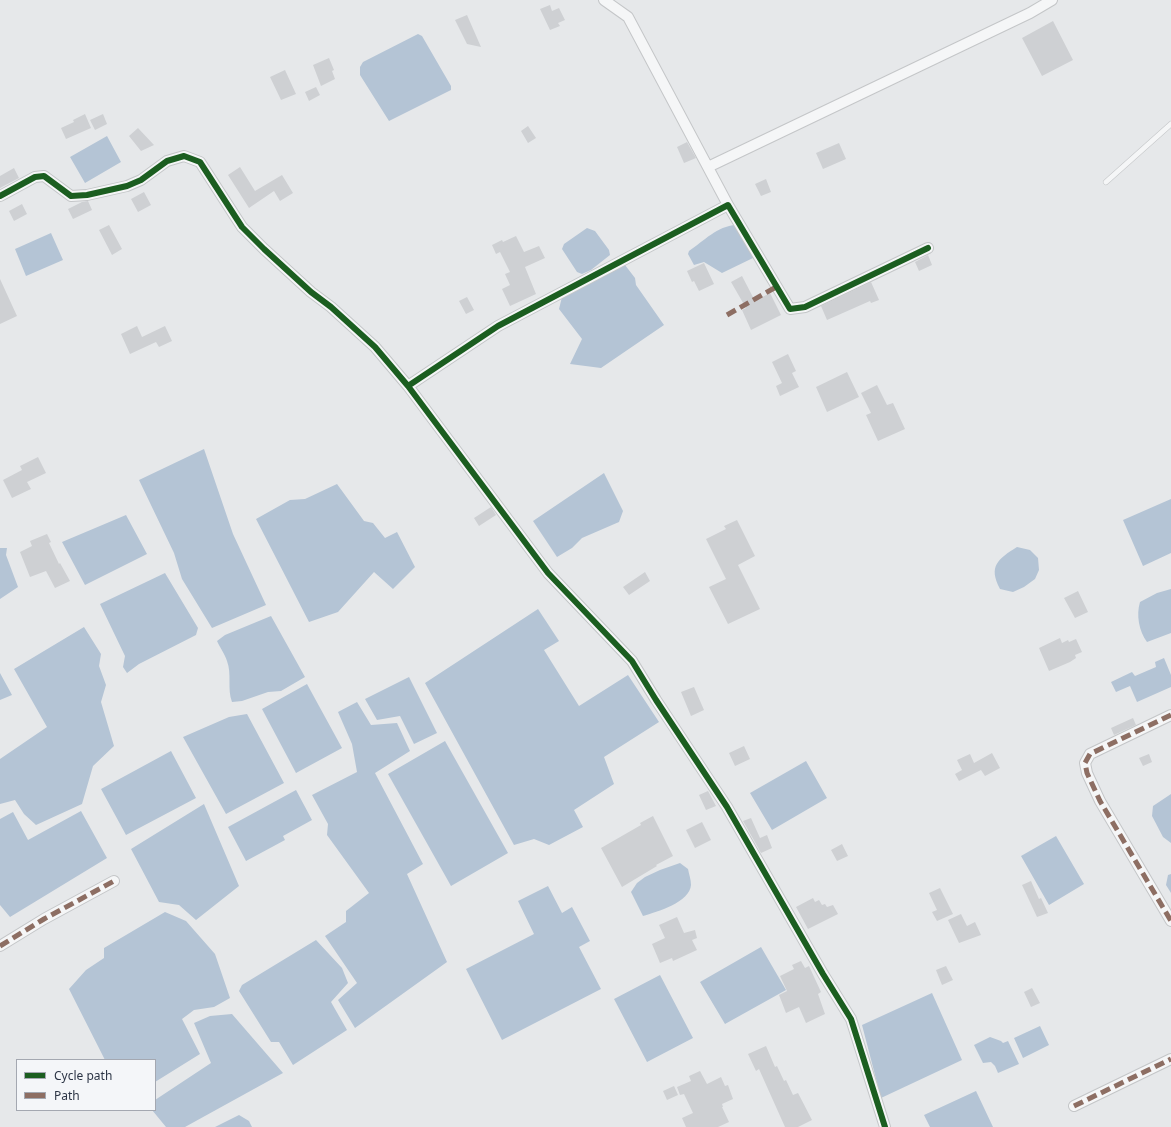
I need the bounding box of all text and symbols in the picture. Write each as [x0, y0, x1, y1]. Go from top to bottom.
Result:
legend [16, 1059, 156, 1111]
text: Cycle path [54, 1067, 112, 1084]
text: Path [54, 1087, 80, 1104]

